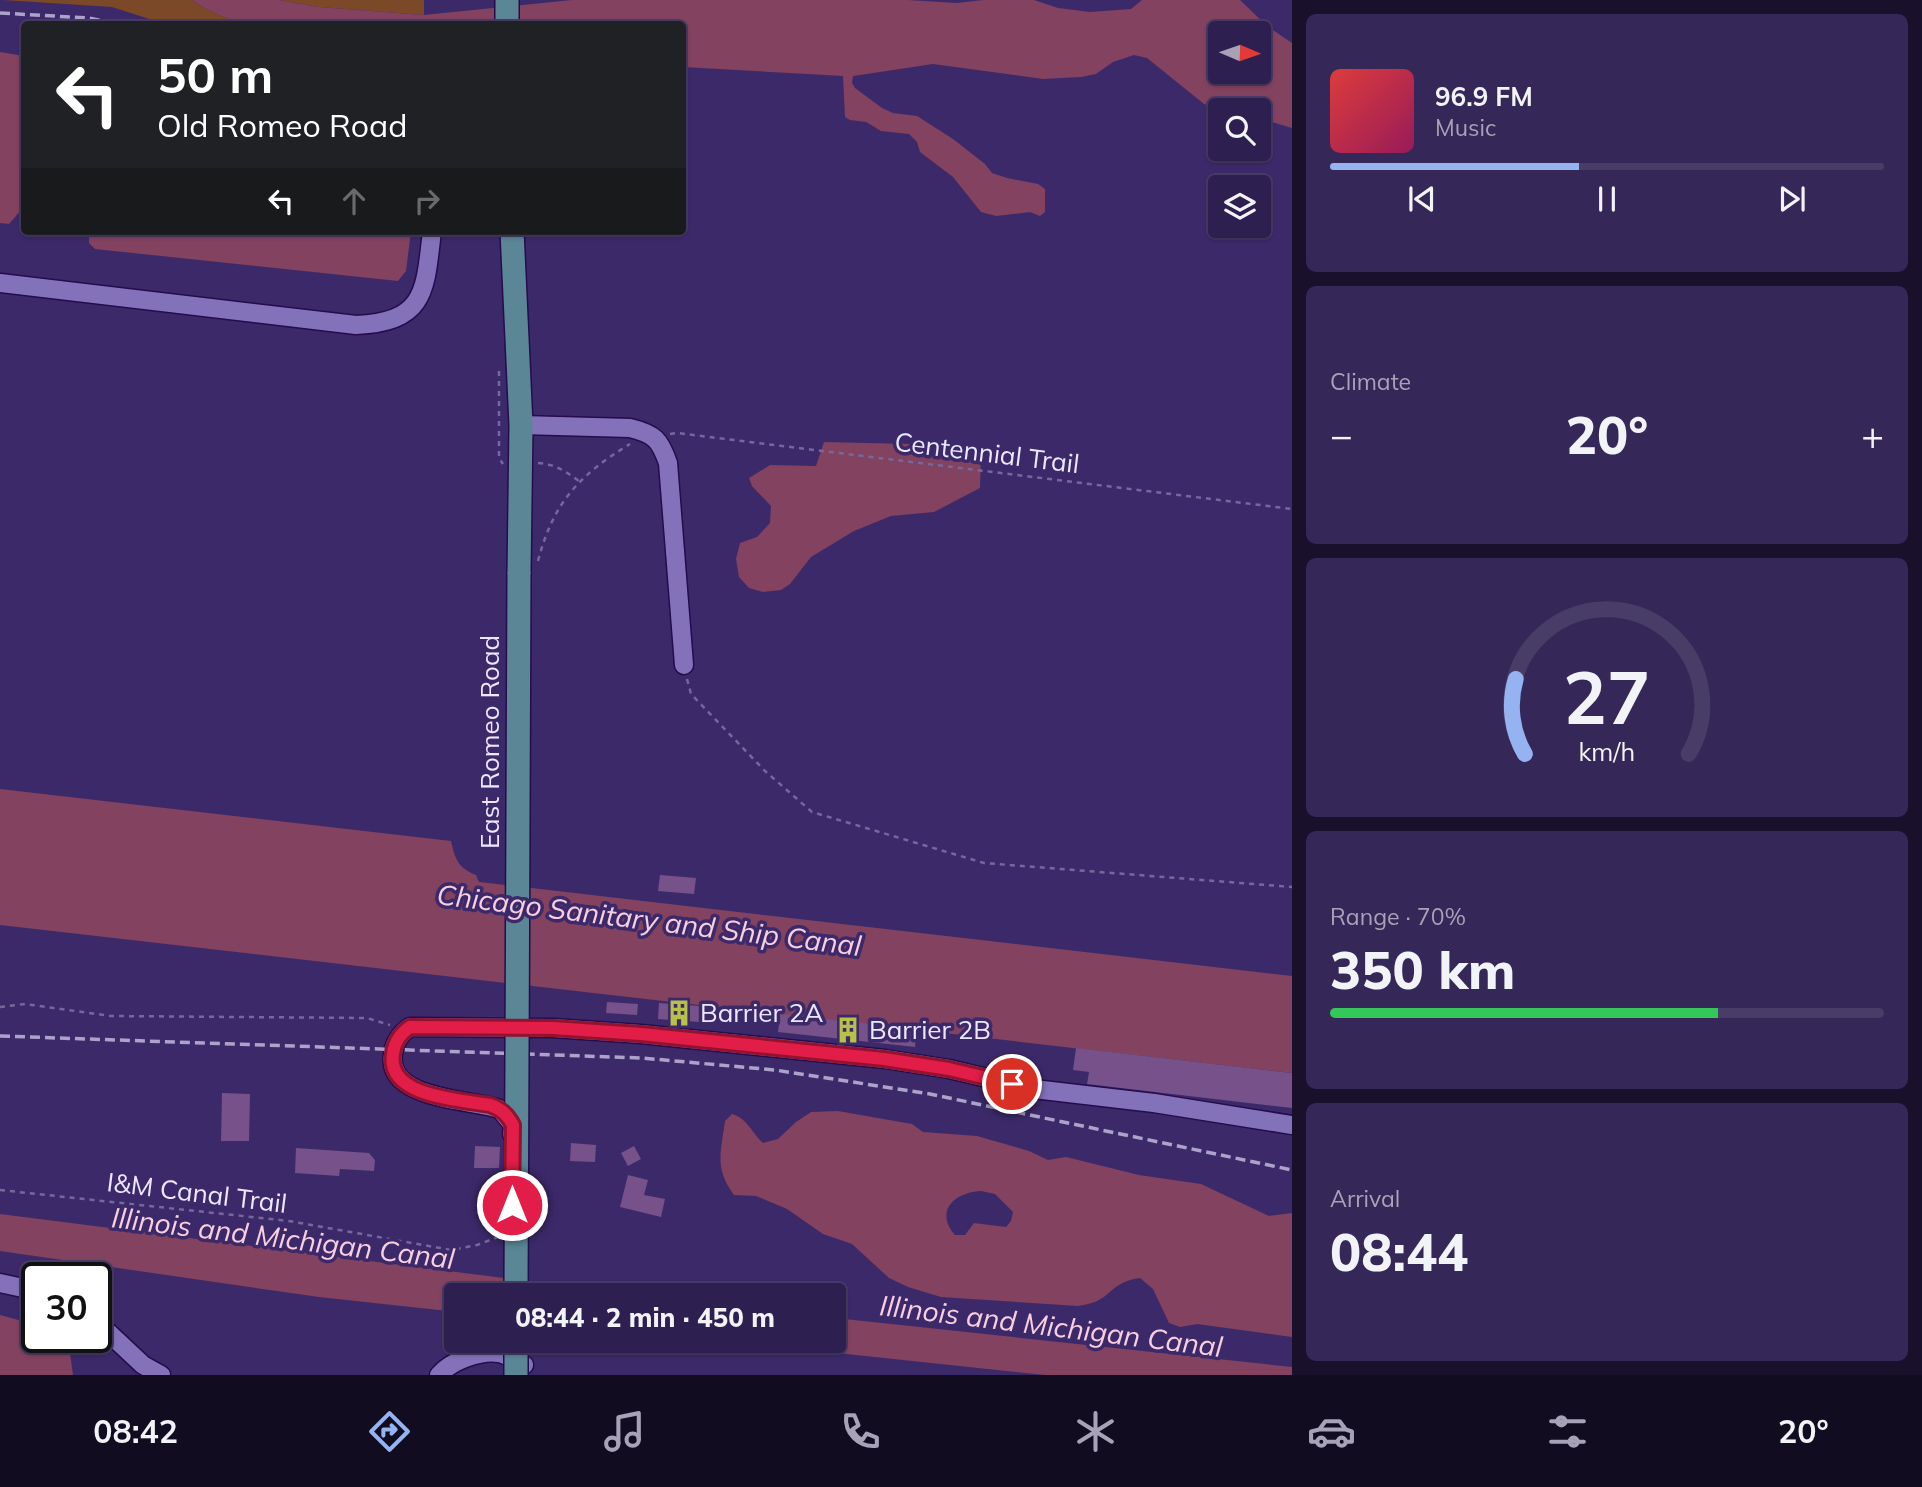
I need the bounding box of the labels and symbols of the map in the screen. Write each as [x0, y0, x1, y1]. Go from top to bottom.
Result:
north arrow [1208, 21, 1270, 84]
street label: Centennial Trail [893, 425, 1081, 480]
street label: East Romeo Road [473, 635, 506, 849]
water label: Chicago Sanitary and Ship Canal [435, 876, 864, 963]
place label: Barrier 2A [700, 996, 823, 1029]
building icon: Barrier 2A [664, 998, 694, 1028]
place label: Barrier 2B [869, 1013, 991, 1046]
building icon: Barrier 2B [833, 1015, 863, 1045]
pin [982, 1054, 1042, 1114]
street label: I&M Canal Trail [105, 1165, 289, 1220]
position arrow [475, 1168, 549, 1242]
water label: Illinois and Michigan Canal [110, 1199, 457, 1276]
speed limit sign: 30 [21, 1262, 112, 1353]
water label: Illinois and Michigan Canal [878, 1287, 1225, 1364]

